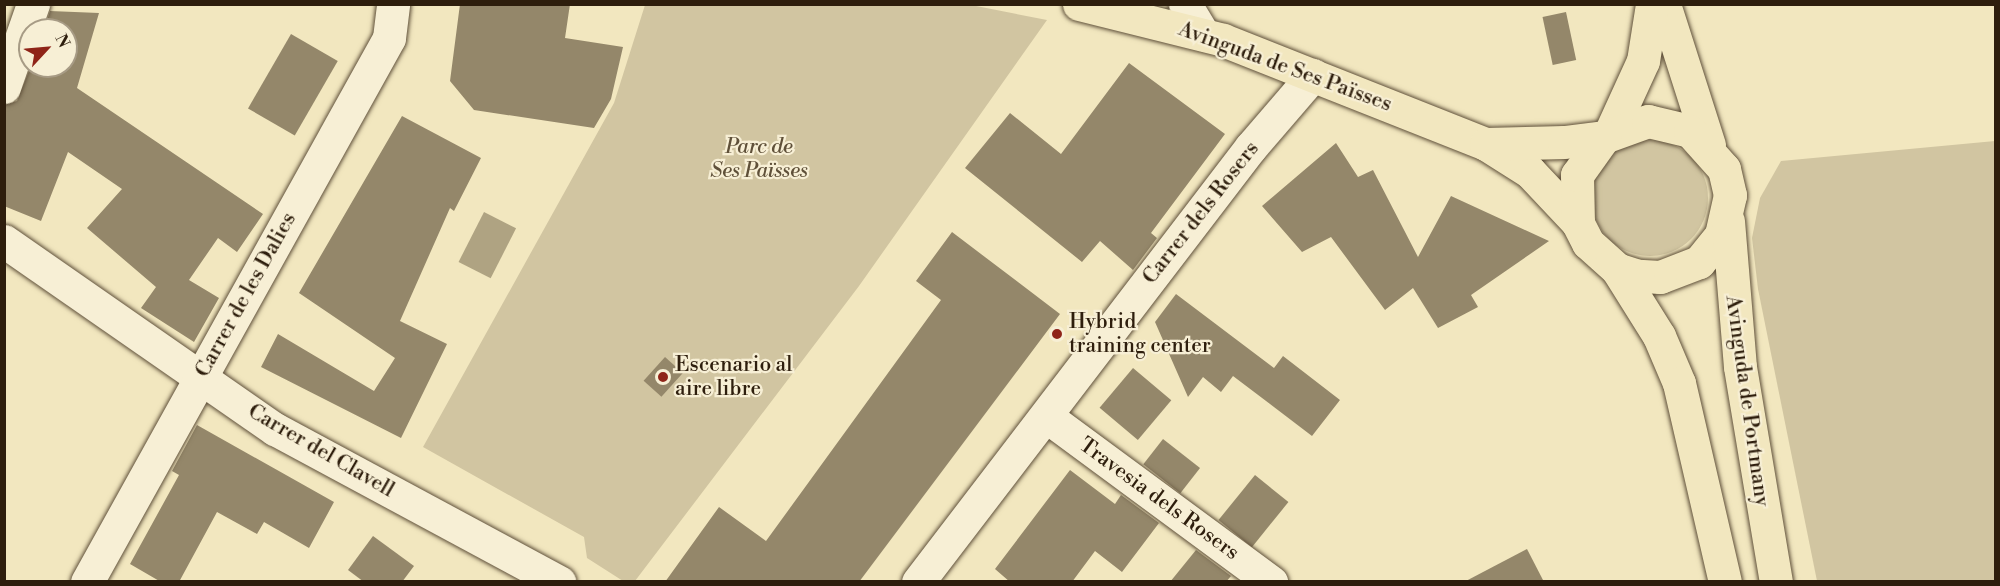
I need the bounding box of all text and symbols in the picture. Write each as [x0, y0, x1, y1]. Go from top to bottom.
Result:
street label: Avinguda de Ses Païsses [1175, 17, 1395, 117]
north arrow [18, 18, 78, 78]
text: N [51, 31, 74, 51]
park label: Parc de Ses Païsses [710, 134, 808, 184]
street label: Carrer dels Rosers [1138, 137, 1264, 289]
street label: Carrer de les Dalies [190, 208, 302, 382]
street label: Avinguda de Portmany [1720, 294, 1774, 508]
place label: Hybrid training center [1069, 309, 1211, 359]
marker: Hybrid training center [1050, 327, 1064, 341]
place label: Escenario al aire libre [675, 352, 792, 402]
marker: Escenario al aire libre [656, 370, 670, 384]
street label: Carrer del Clavell [243, 399, 399, 503]
street label: Travesia dels Rosers [1074, 432, 1244, 566]

